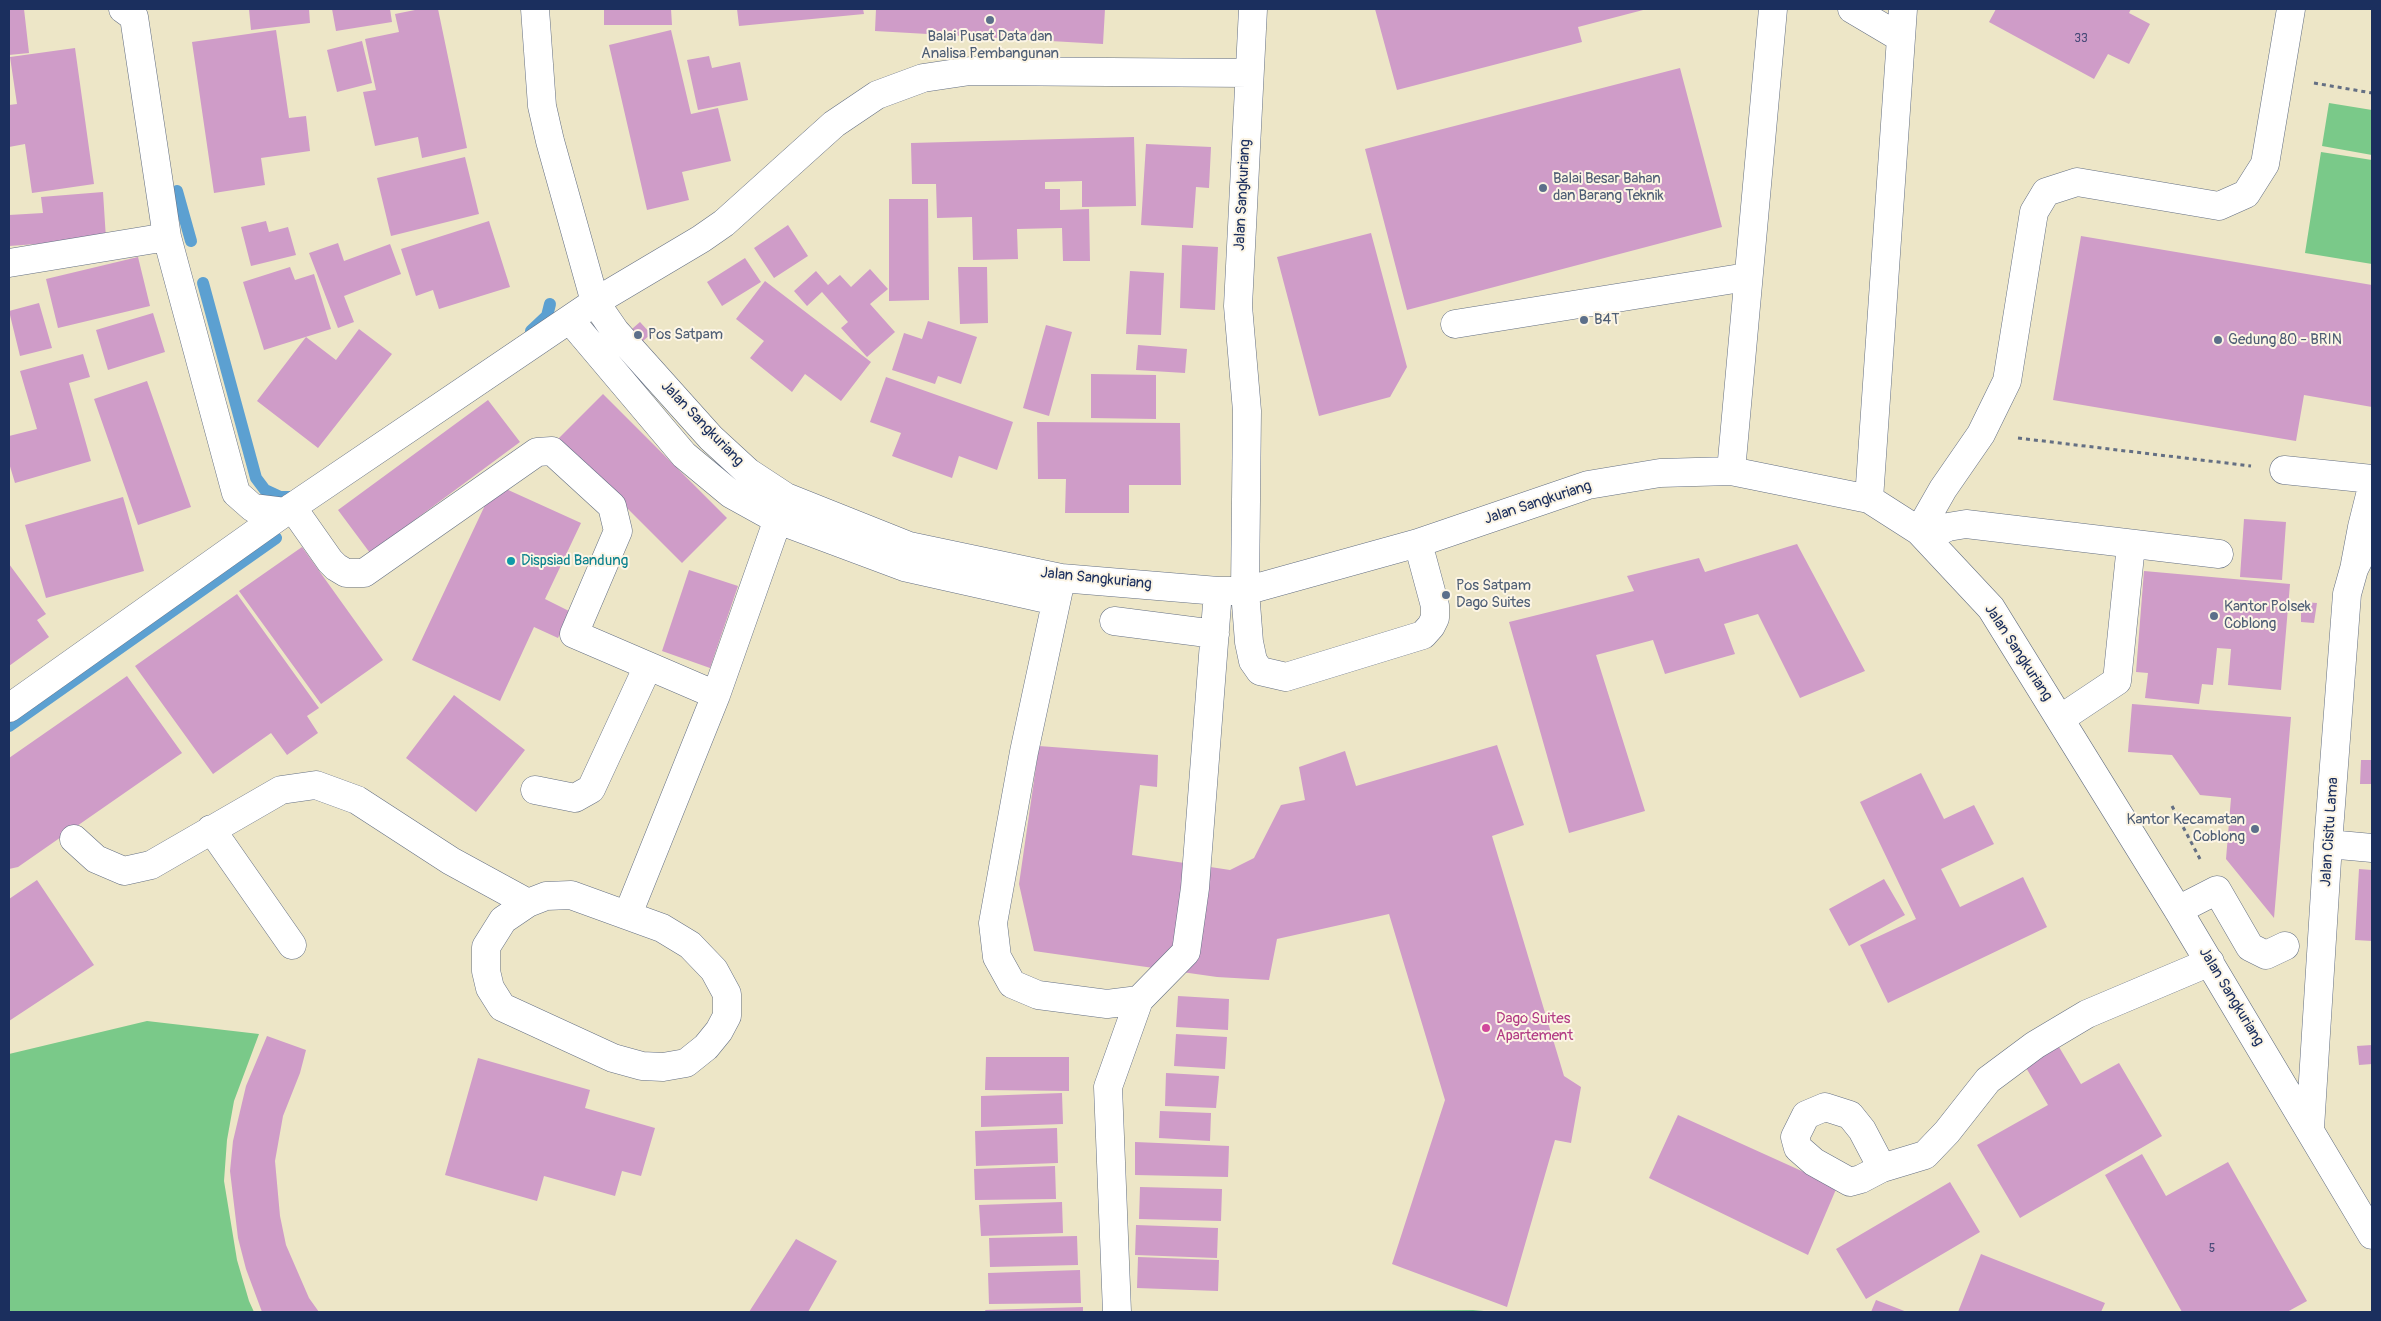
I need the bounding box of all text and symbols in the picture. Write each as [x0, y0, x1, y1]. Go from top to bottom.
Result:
marker: Balai Pusat Data dan Analisa Pembangunan [984, 14, 996, 26]
place label: Balai Pusat Data dan Analisa Pembangunan [921, 28, 1059, 63]
house number: 33 [2074, 32, 2088, 46]
street label: Jalan Sangkuriang [1231, 139, 1255, 251]
place label: Balai Besar Bahan dan Barang Teknik [1553, 170, 1664, 205]
marker: Balai Besar Bahan dan Barang Teknik [1537, 182, 1549, 194]
place label: B4T [1594, 311, 1620, 329]
marker: B4T [1578, 314, 1590, 326]
place label: Pos Satpam [648, 326, 723, 344]
marker: Pos Satpam [632, 329, 644, 341]
place label: Gedung 80 - BRIN [2228, 331, 2342, 349]
marker: Gedung 80 - BRIN [2212, 334, 2224, 346]
street label: Jalan Sangkuriang [657, 378, 747, 470]
street label: Jalan Sangkuriang [1482, 477, 1594, 529]
place label: Dispsiad Bandung [521, 552, 628, 570]
marker: Dispsiad Bandung [505, 555, 517, 567]
street label: Jalan Sangkuriang [1040, 564, 1152, 594]
place label: Pos Satpam Dago Suites [1456, 577, 1531, 612]
marker: Pos Satpam Dago Suites [1440, 589, 1452, 601]
place label: Kantor Polsek Coblong [2224, 598, 2311, 633]
street label: Jalan Sangkuriang [1980, 601, 2056, 705]
marker: Kantor Polsek Coblong [2208, 610, 2220, 622]
street label: Jalan Cisitu Lama [2317, 777, 2343, 887]
place label: Kantor Kecamatan Coblong [2126, 811, 2245, 846]
marker: Kantor Kecamatan Coblong [2249, 823, 2261, 835]
street label: Jalan Sangkuriang [2195, 944, 2267, 1050]
place label: Dago Suites Apartement [1496, 1010, 1573, 1045]
marker: Dago Suites Apartement [1480, 1022, 1492, 1034]
house number: 5 [2209, 1242, 2215, 1256]

